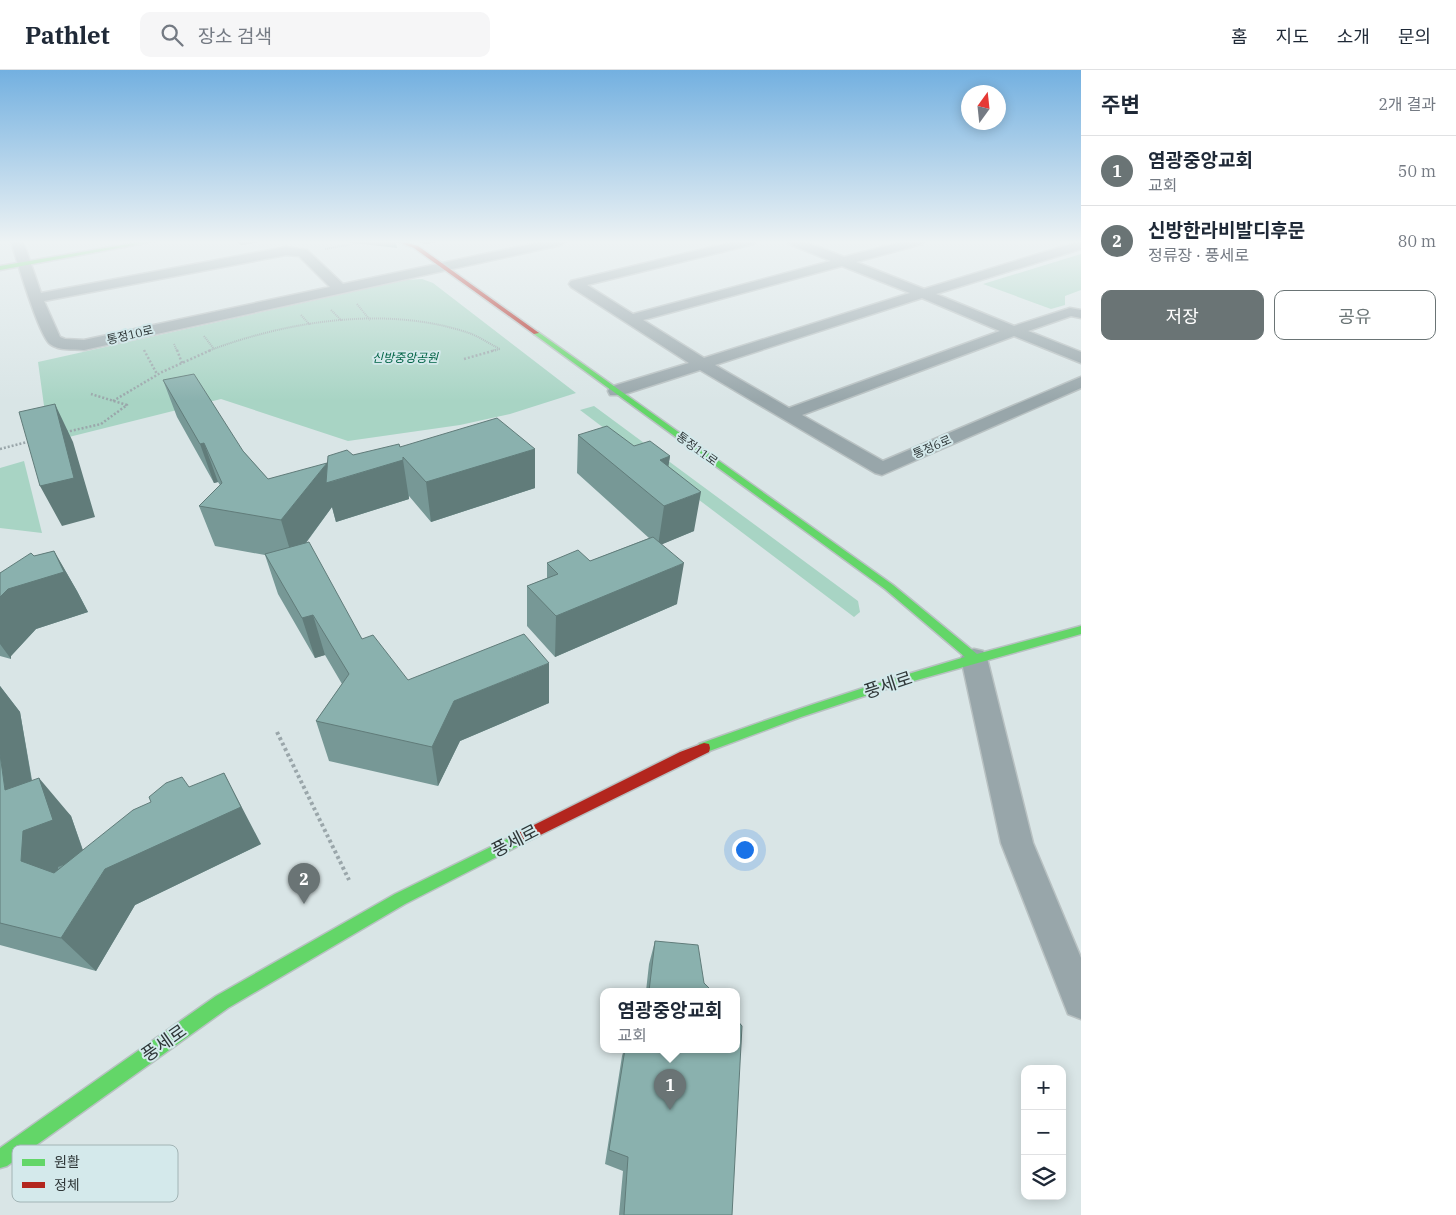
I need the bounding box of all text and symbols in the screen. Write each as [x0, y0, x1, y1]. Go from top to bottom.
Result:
search box [140, 12, 490, 57]
text: Pathlet [25, 19, 110, 51]
icon: search [158, 21, 186, 49]
text: 장소 검색 [198, 24, 272, 48]
text: 홈 [1231, 25, 1248, 48]
text: 지도 [1276, 25, 1309, 48]
text: 소개 [1337, 25, 1370, 48]
text: 문의 [1398, 25, 1431, 48]
north arrow [961, 85, 1006, 130]
text: 주변 [1101, 90, 1140, 118]
text: 2개 결과 [1379, 94, 1436, 114]
text: 염광중앙교회 [1148, 148, 1253, 172]
text: 1 [1112, 161, 1122, 181]
text: 50 m [1398, 161, 1436, 181]
text: 교회 [1148, 175, 1177, 195]
text: 신방한라비발디후문 [1148, 218, 1305, 242]
text: 2 [1112, 231, 1122, 251]
text: 80 m [1398, 231, 1436, 251]
text: 정류장 · 풍세로 [1148, 245, 1249, 265]
button: 저장 [1101, 290, 1264, 340]
button: 공유 [1274, 290, 1436, 340]
street label: 통정10로 [105, 322, 155, 347]
park label: 신방중앙공원 [372, 350, 439, 365]
street label: 통정11로 [674, 429, 721, 469]
street label: 통정6로 [910, 432, 953, 461]
street label: 풍세로 [861, 666, 915, 703]
street label: 풍세로 [487, 819, 542, 862]
your location [732, 837, 758, 863]
pin: 2 [288, 863, 320, 904]
popup [600, 988, 740, 1053]
text: 염광중앙교회 [618, 998, 722, 1022]
street label: 풍세로 [137, 1019, 191, 1066]
text: 교회 [618, 1025, 647, 1045]
map controls [1021, 1065, 1066, 1200]
button: + [1021, 1065, 1066, 1110]
pin: 1 [654, 1069, 686, 1110]
button: − [1021, 1110, 1066, 1155]
legend [12, 1145, 178, 1202]
text: 원활 [54, 1153, 80, 1171]
button: layers [1021, 1155, 1066, 1200]
text: 정체 [54, 1176, 80, 1194]

